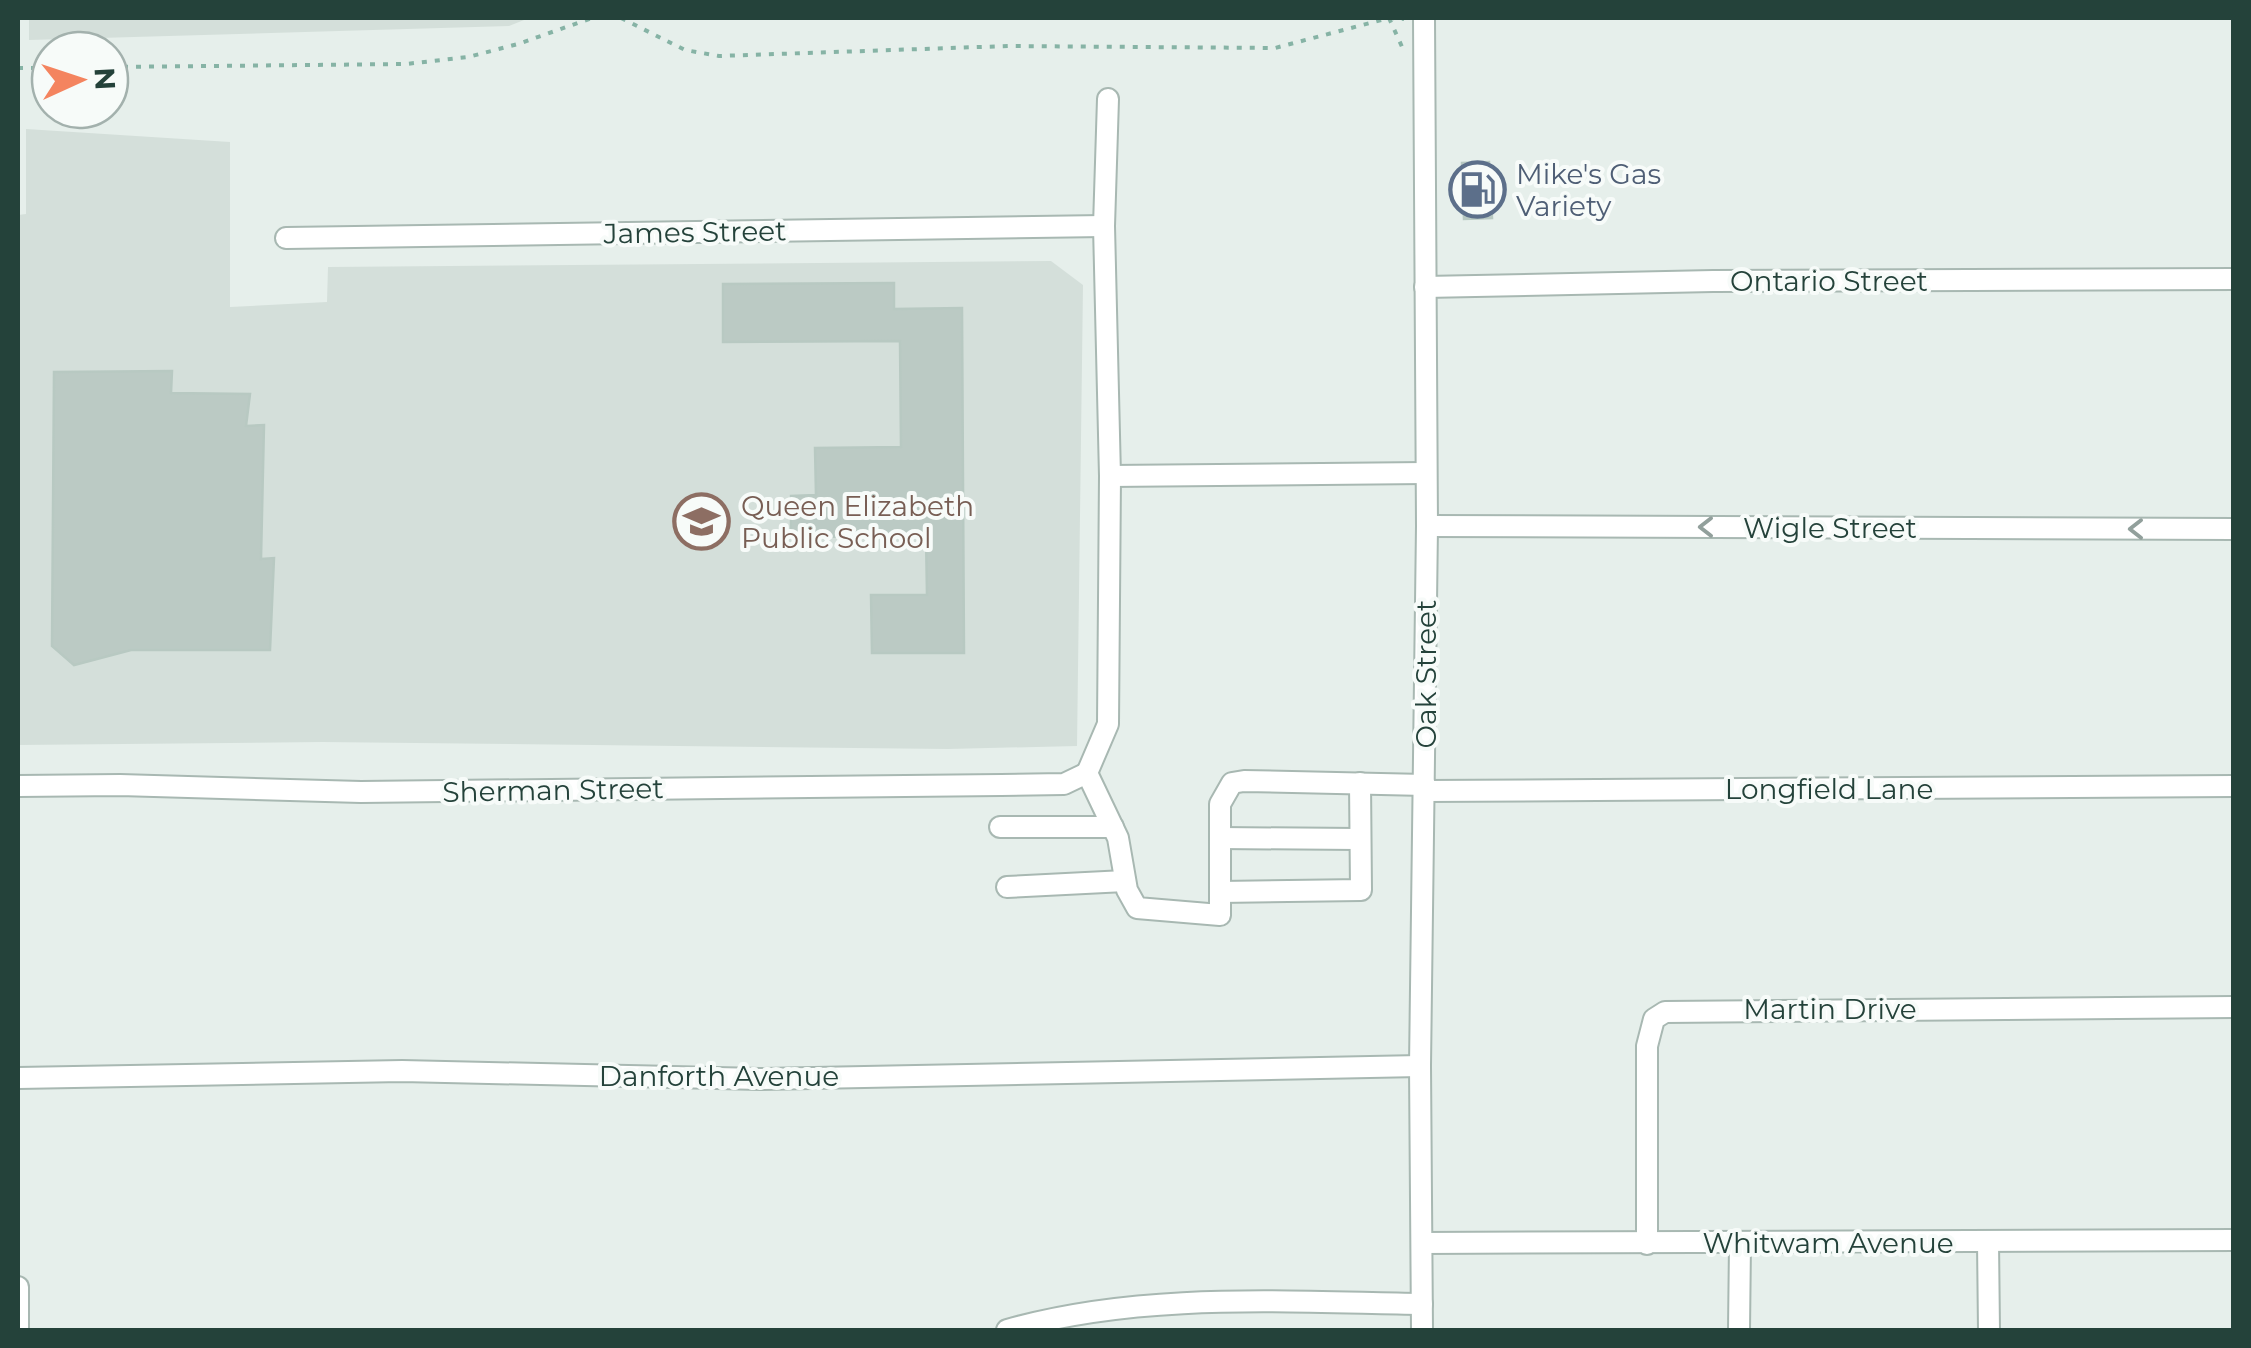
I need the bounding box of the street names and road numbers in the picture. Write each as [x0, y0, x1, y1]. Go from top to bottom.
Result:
street label: James Street [602, 213, 787, 251]
street label: Ontario Street [1730, 264, 1928, 298]
street label: Wigle Street [1743, 511, 1917, 545]
street label: Oak Street [1409, 600, 1443, 748]
street label: Sherman Street [442, 771, 664, 809]
street label: Longfield Lane [1725, 772, 1933, 806]
street label: Martin Drive [1743, 992, 1917, 1026]
street label: Danforth Avenue [599, 1059, 839, 1093]
street label: Whitwam Avenue [1702, 1226, 1954, 1260]

